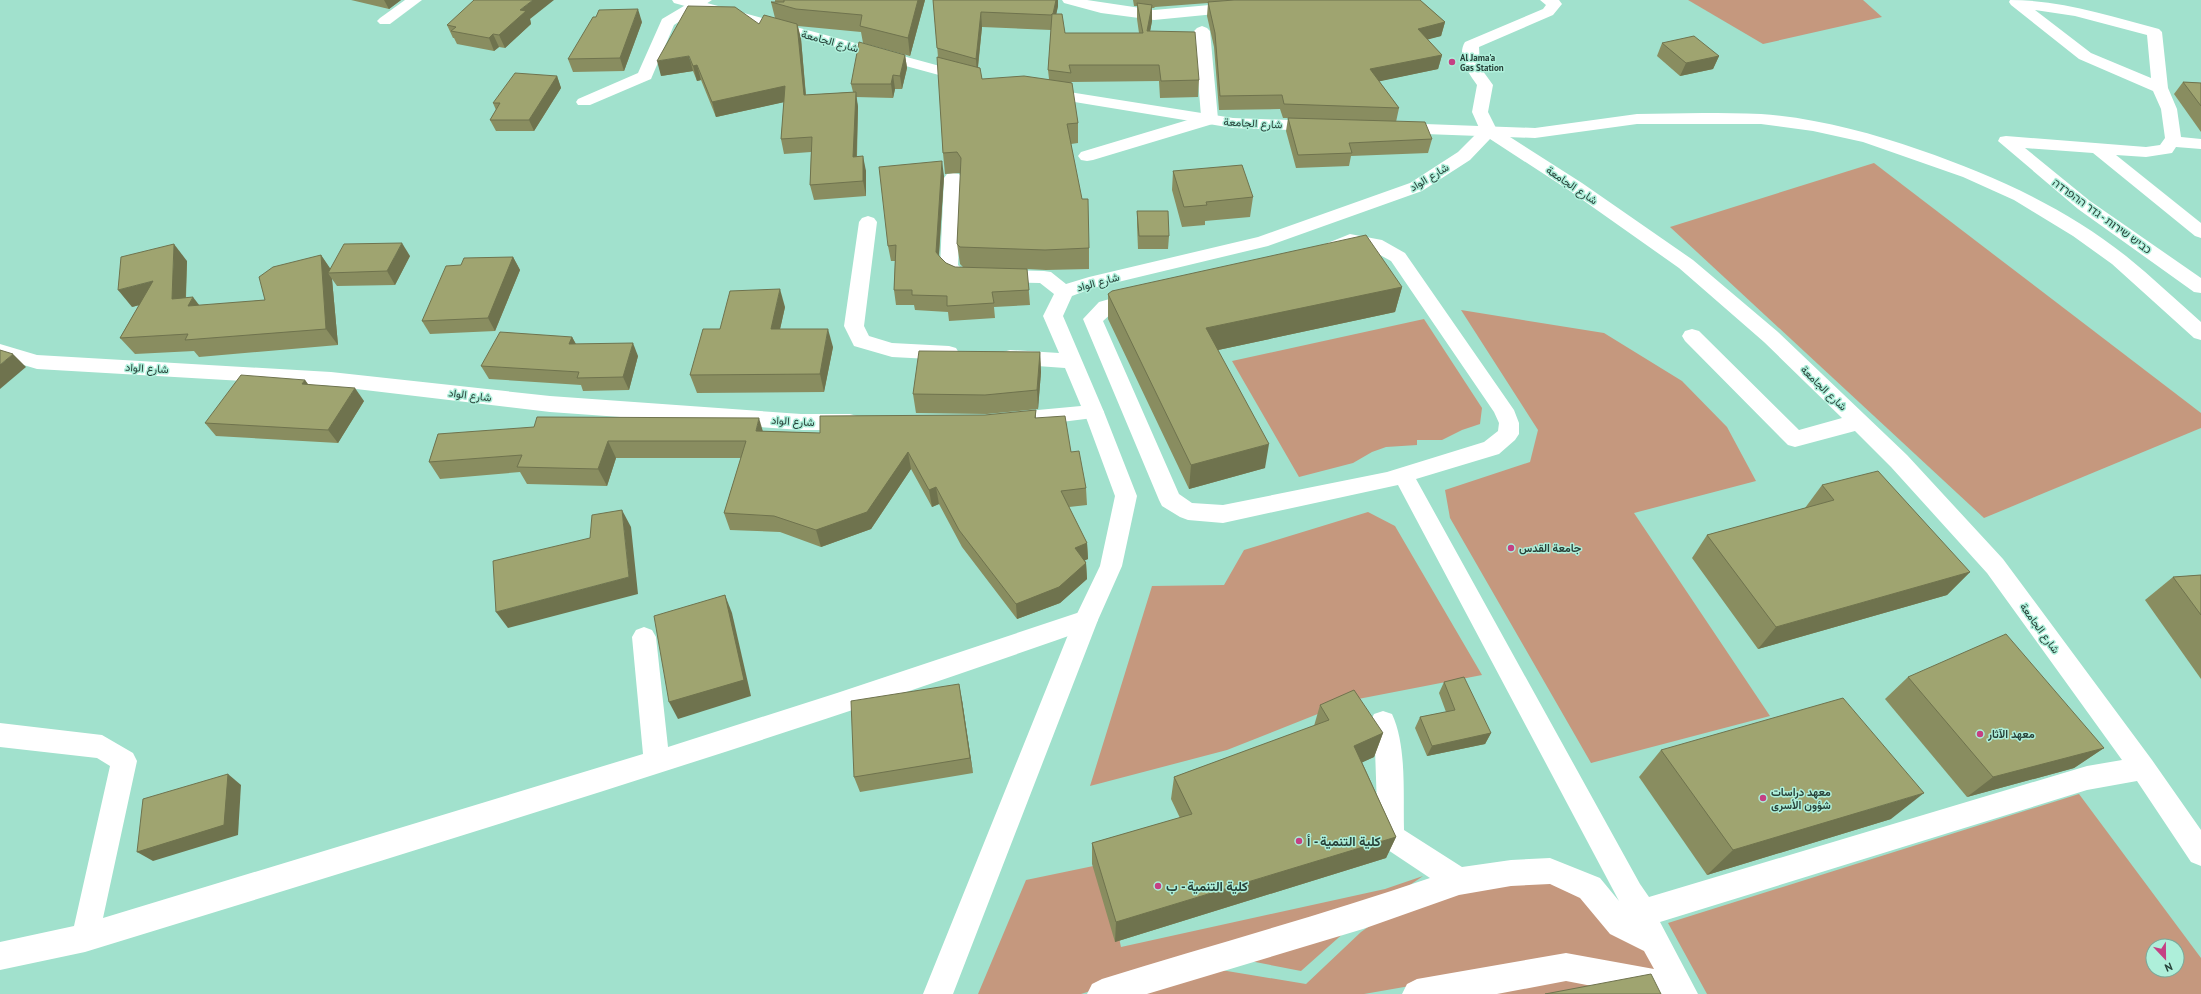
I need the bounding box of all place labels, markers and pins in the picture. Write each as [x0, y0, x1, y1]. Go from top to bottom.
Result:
place label: Al Jama'a Gas Station [1460, 52, 1504, 73]
marker: Al Jama'a Gas Station [1447, 57, 1457, 67]
place label: جامعة القدس [1519, 541, 1582, 555]
marker: جامعة القدس [1506, 543, 1516, 553]
place label: معهد الآثار [1987, 727, 2035, 741]
marker: معهد الآثار [1975, 729, 1985, 739]
place label: معهد دراسات شؤون الأسرى [1771, 785, 1831, 812]
marker: معهد دراسات شؤون الأسرى [1758, 793, 1768, 803]
place label: كلية التنمية - أ [1307, 833, 1381, 850]
marker: كلية التنمية - أ [1294, 836, 1304, 846]
place label: كلية التنمية - ب [1166, 878, 1248, 895]
marker: كلية التنمية - ب [1153, 881, 1163, 891]

